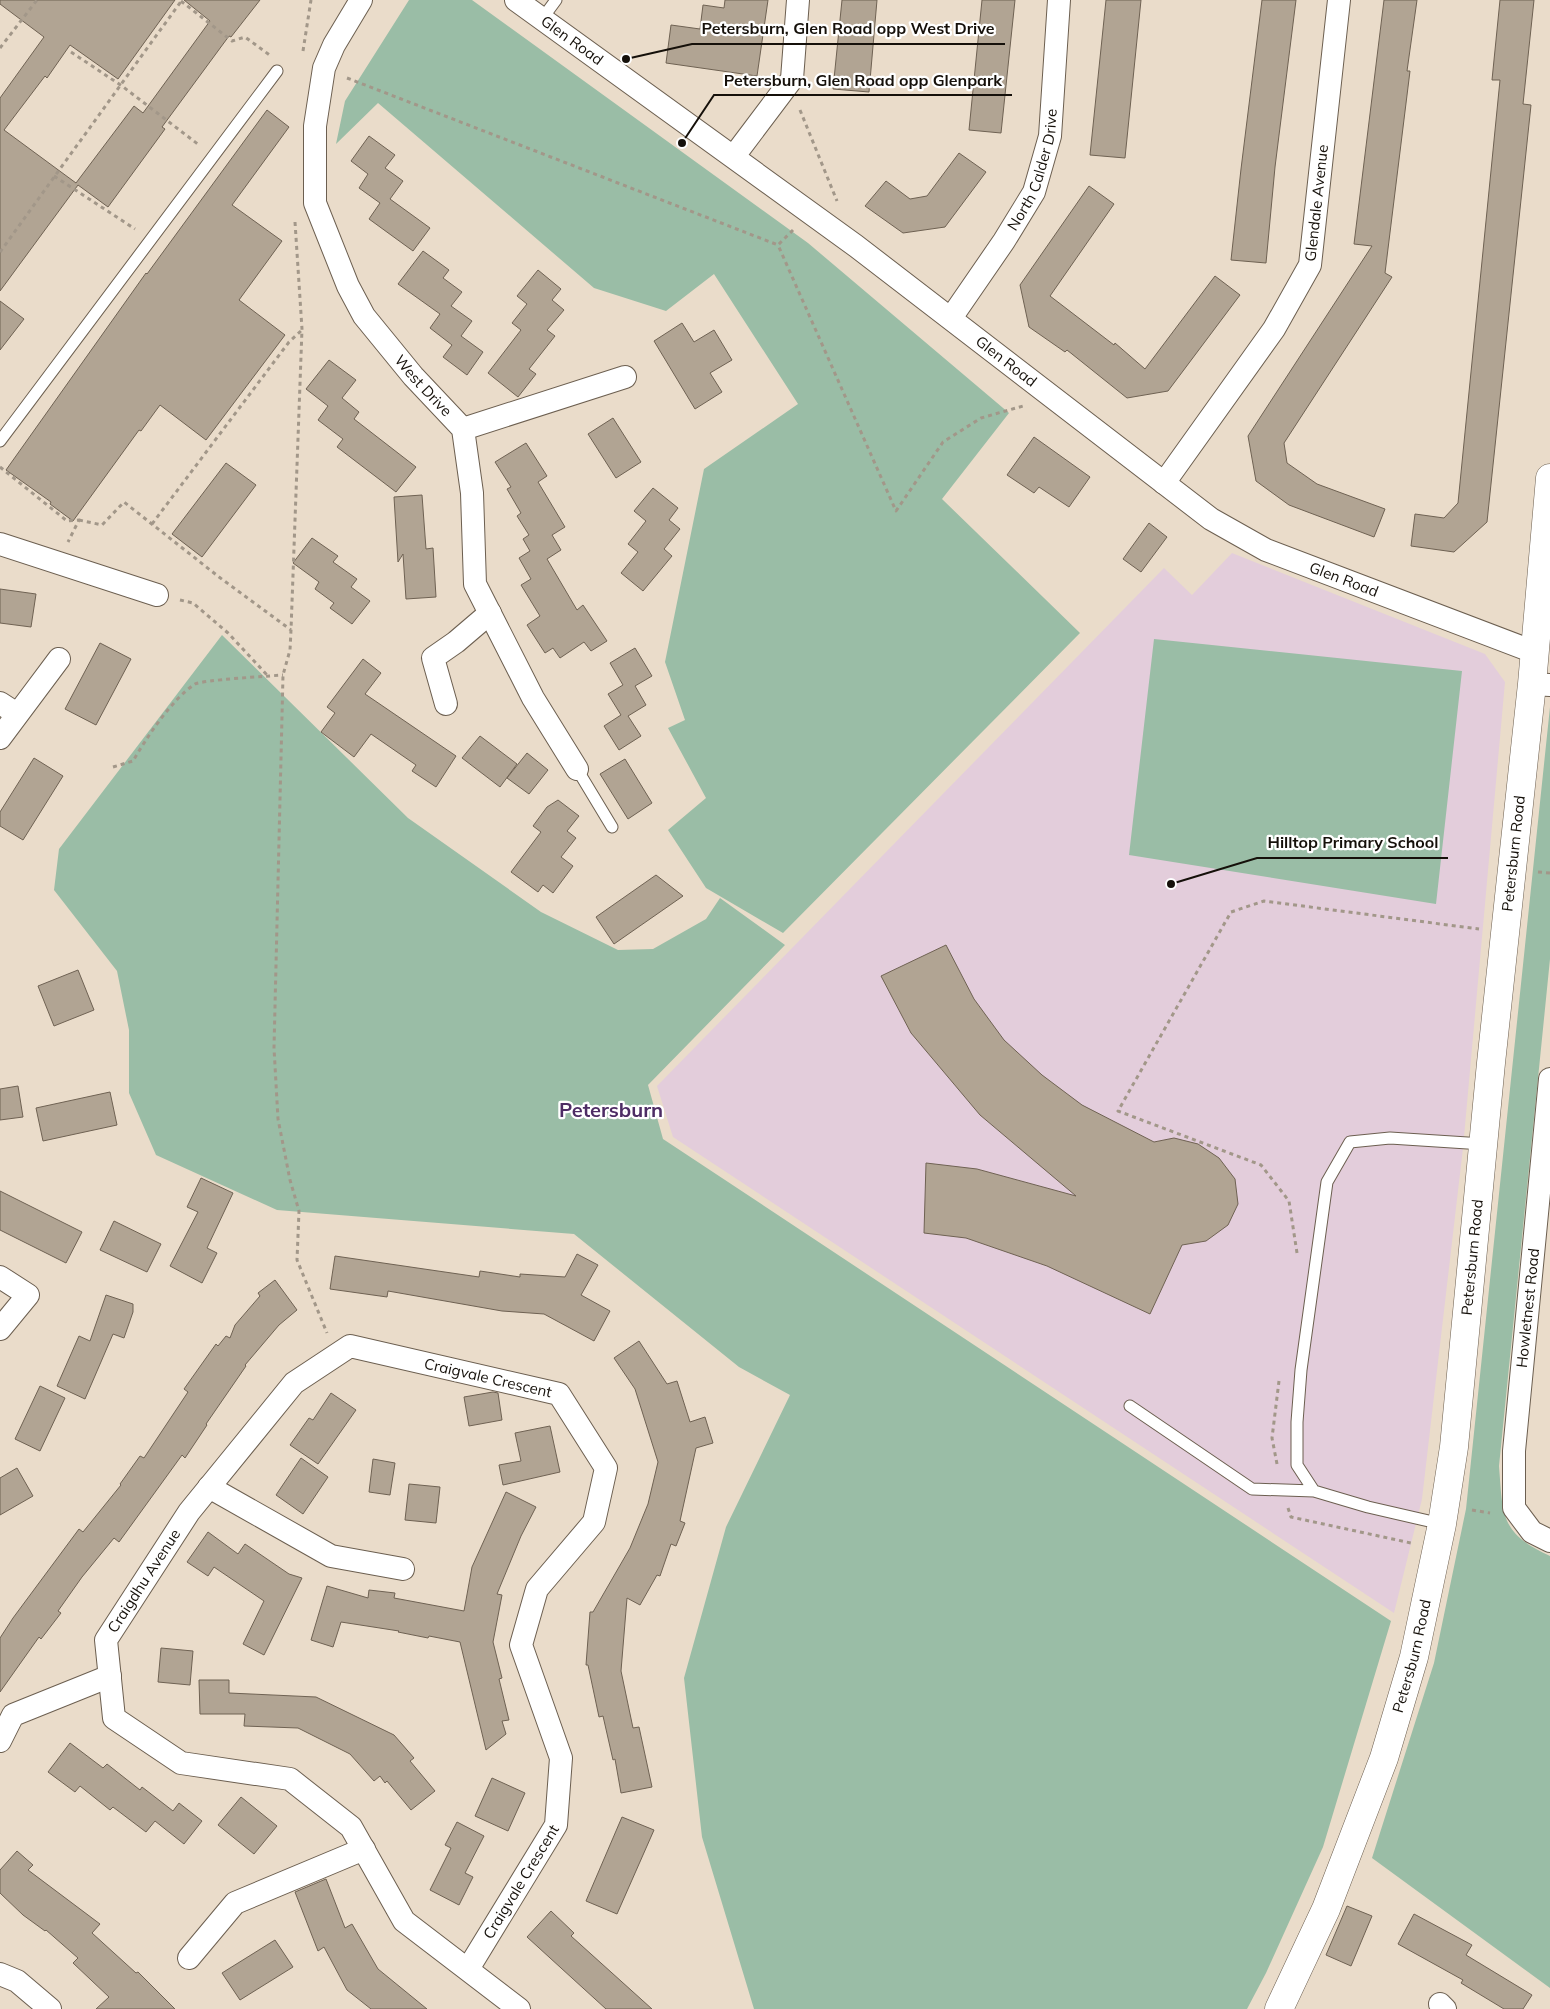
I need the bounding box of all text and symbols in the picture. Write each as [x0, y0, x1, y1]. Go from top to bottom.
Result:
street label: Glen Road [537, 11, 607, 69]
callout: Petersburn, Glen Road opp West Drive [692, 13, 1005, 44]
text: Petersburn, Glen Road opp West Drive [702, 18, 995, 38]
callout: Petersburn, Glen Road opp Glenpark [714, 64, 1012, 95]
text: Petersburn, Glen Road opp Glenpark [724, 70, 1003, 90]
street label: North Calder Drive [1003, 108, 1061, 234]
street label: Glendale Avenue [1300, 144, 1332, 262]
street label: Glen Road [972, 331, 1041, 391]
street label: West Drive [391, 351, 456, 420]
street label: Glen Road [1307, 557, 1381, 601]
street label: Petersburn Road [1497, 794, 1529, 912]
callout: Hilltop Primary School [1257, 827, 1448, 858]
text: Hilltop Primary School [1268, 832, 1438, 852]
district label: Petersburn [559, 1097, 663, 1122]
street label: Petersburn Road [1457, 1198, 1487, 1316]
street label: Howletnest Road [1512, 1247, 1543, 1369]
street label: Craigvale Crescent [422, 1354, 554, 1401]
street label: Craigdhu Avenue [103, 1525, 184, 1636]
street label: Petersburn Road [1388, 1598, 1435, 1715]
street label: Craigvale Crescent [479, 1821, 563, 1942]

